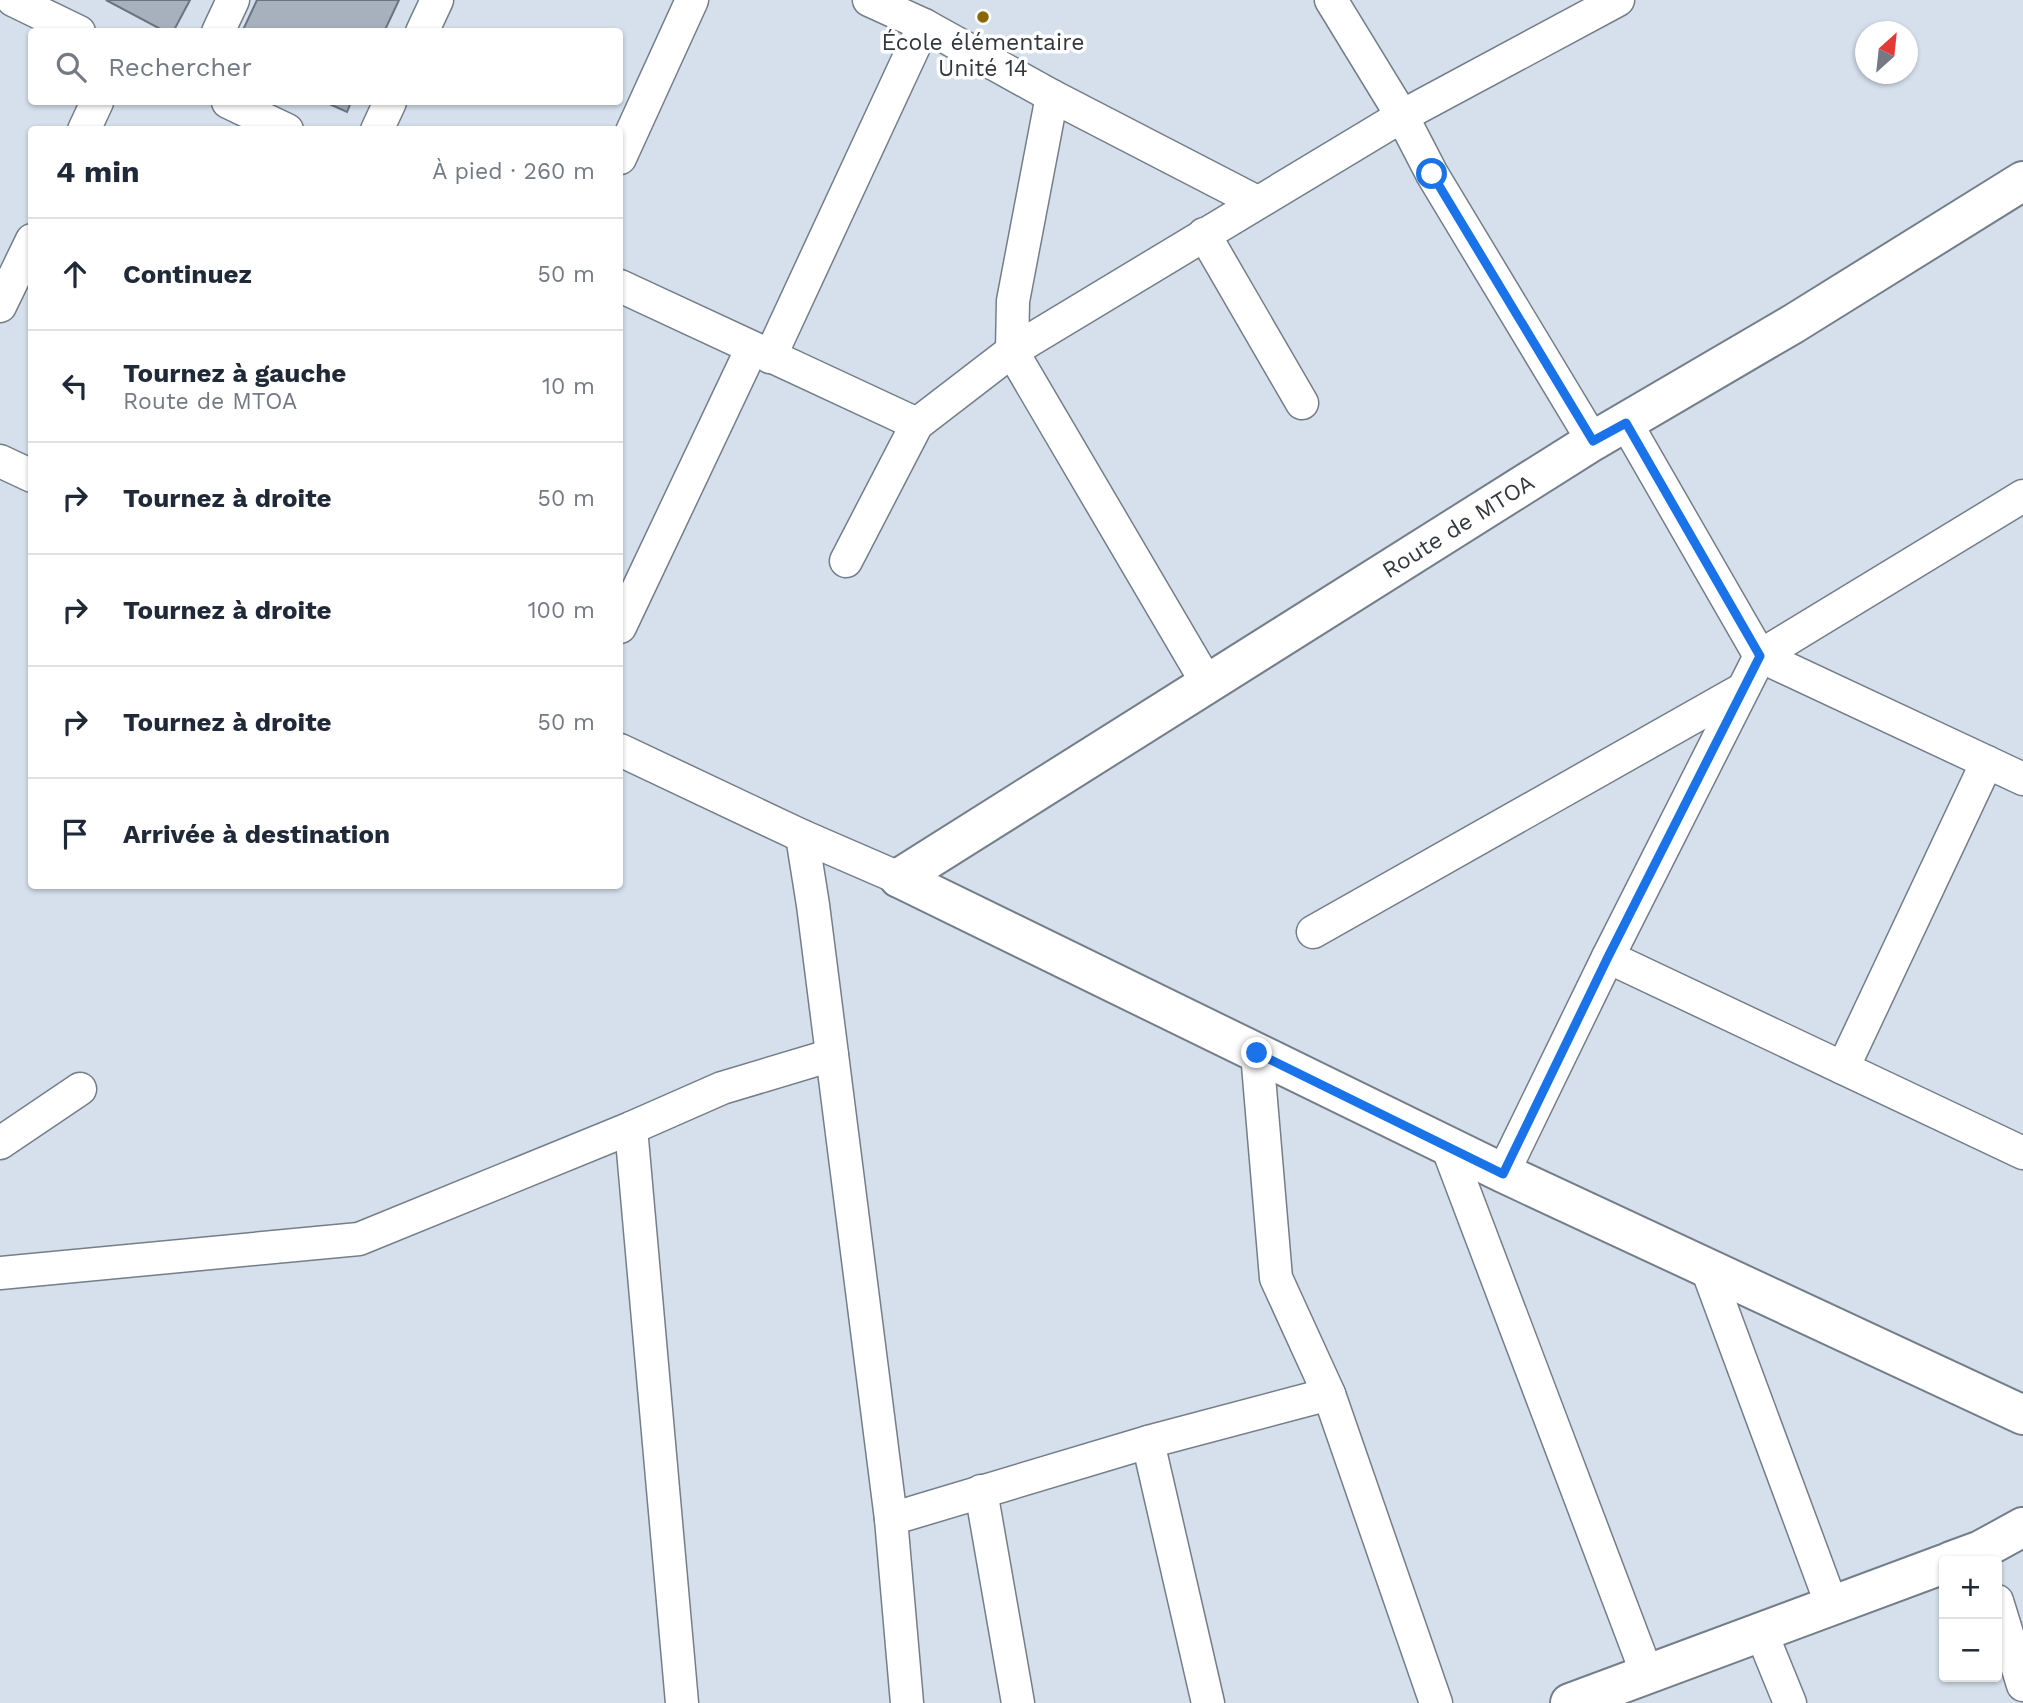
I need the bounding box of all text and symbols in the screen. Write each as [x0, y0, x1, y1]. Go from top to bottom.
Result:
marker: École élémentaire Unité 14 [975, 9, 991, 25]
north arrow [1855, 21, 1918, 84]
search box [28, 28, 623, 105]
place label: École élémentaire Unité 14 [882, 29, 1084, 82]
icon: search [52, 48, 90, 86]
text: Rechercher [108, 52, 252, 82]
text: 4 min [56, 154, 140, 189]
text: À pied · 260 m [432, 158, 595, 185]
route start [1416, 158, 1447, 189]
icon: ahead [56, 255, 94, 293]
text: Continuez [123, 259, 252, 289]
text: 50 m [538, 261, 595, 288]
text: Tournez à gauche [123, 358, 346, 388]
icon: left [56, 367, 94, 405]
text: 10 m [542, 373, 595, 400]
text: Route de MTOA [123, 388, 297, 415]
street label: Route de MTOA [1377, 469, 1539, 584]
icon: right [56, 479, 94, 517]
text: Tournez à droite [123, 483, 332, 513]
text: 50 m [538, 485, 595, 512]
icon: right [56, 591, 94, 629]
text: Tournez à droite [123, 595, 332, 625]
text: 100 m [528, 597, 595, 624]
icon: right [56, 703, 94, 741]
text: Tournez à droite [123, 707, 332, 737]
text: 50 m [538, 709, 595, 736]
icon: arrive [56, 815, 94, 853]
text: Arrivée à destination [123, 819, 390, 849]
route end [1241, 1037, 1272, 1068]
map controls [1939, 1556, 2002, 1682]
button: + [1939, 1556, 2002, 1619]
button: − [1939, 1619, 2002, 1682]

